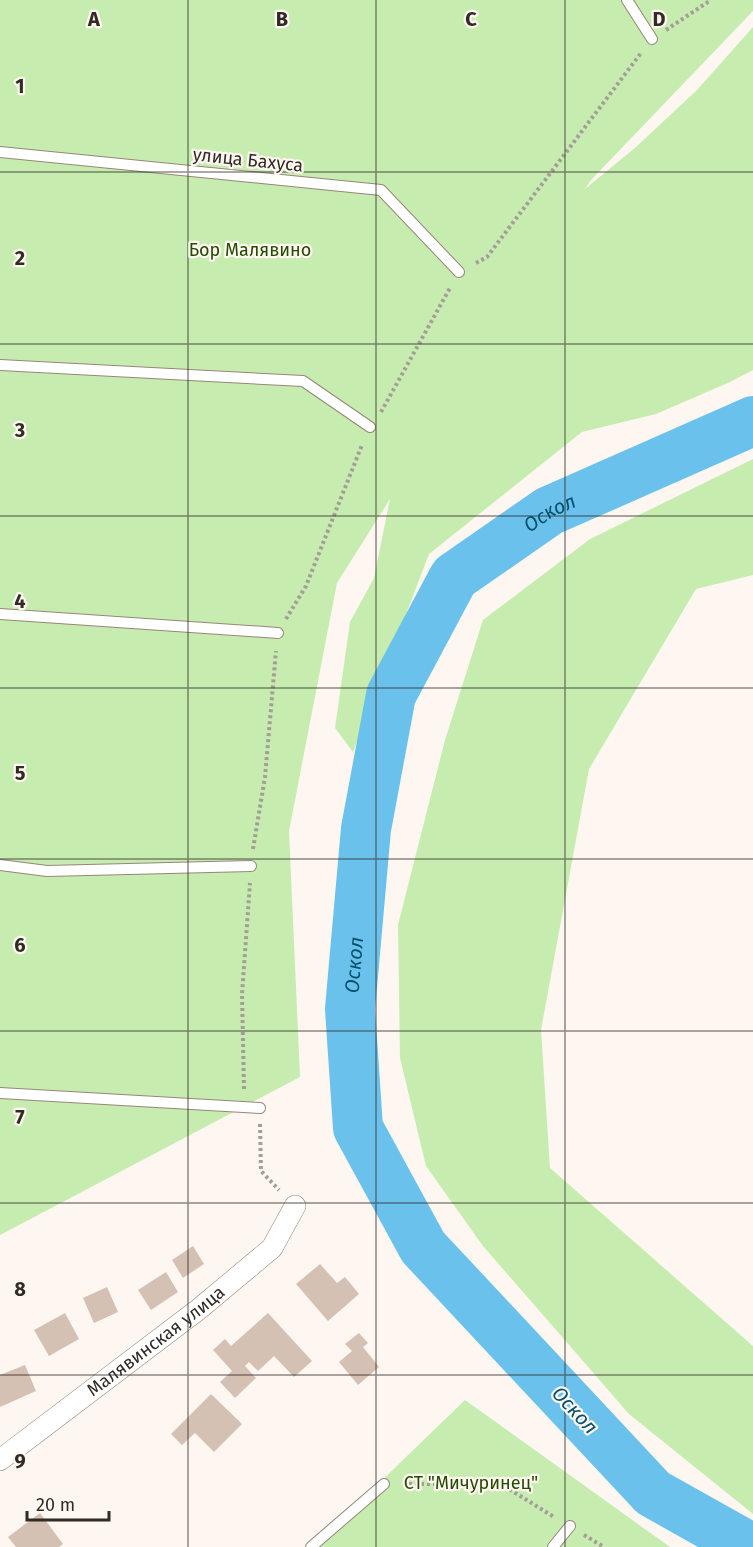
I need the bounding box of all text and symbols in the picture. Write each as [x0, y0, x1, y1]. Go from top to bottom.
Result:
text: A [87, 7, 101, 31]
text: B [276, 7, 288, 31]
text: C [465, 7, 477, 31]
text: D [652, 7, 666, 31]
text: 1 [15, 74, 25, 98]
street label: улица Бахуса [192, 143, 304, 177]
park label: Бор Малявино [189, 239, 311, 261]
text: 2 [15, 246, 25, 270]
text: 3 [14, 418, 25, 442]
water label: Оскол [519, 489, 579, 537]
text: 4 [14, 589, 26, 613]
text: 5 [15, 761, 26, 785]
text: 6 [14, 933, 26, 957]
water label: Оскол [339, 936, 368, 994]
text: 7 [15, 1105, 25, 1129]
text: 8 [14, 1277, 26, 1301]
street label: Малявинская улица [83, 1281, 229, 1401]
water label: Оскол [547, 1381, 603, 1439]
text: 9 [14, 1449, 26, 1473]
park label: СТ "Мичуринец" [404, 1472, 538, 1494]
scale bar [27, 1484, 110, 1522]
text: 20 m [36, 1494, 75, 1516]

